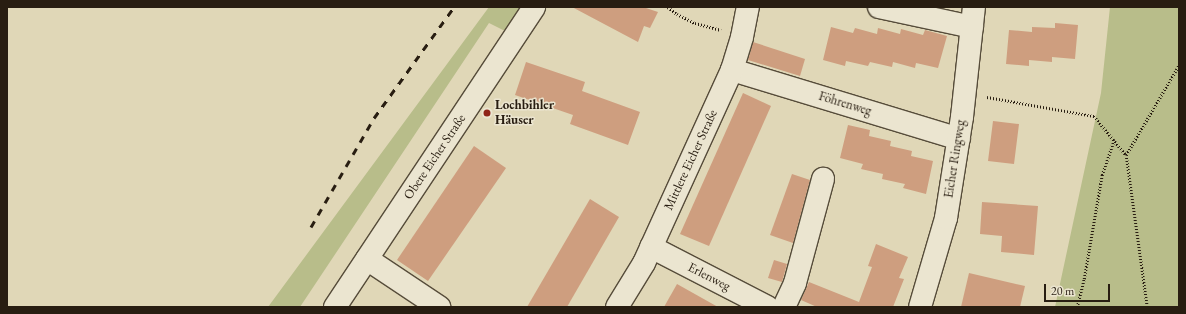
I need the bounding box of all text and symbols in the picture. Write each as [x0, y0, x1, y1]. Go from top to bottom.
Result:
street label: Föhrenweg [817, 89, 873, 119]
place label: Lochbihler Häuser [495, 98, 554, 129]
street label: Mittlere Eicher Straße [661, 107, 721, 213]
marker: Lochbihler Häuser [482, 108, 492, 118]
street label: Obere Eicher Straße [401, 111, 469, 203]
street label: Eicher Ringweg [941, 119, 969, 199]
street label: Erlenweg [685, 260, 733, 294]
scale bar [1046, 276, 1112, 302]
text: 20 m [1051, 283, 1074, 299]

